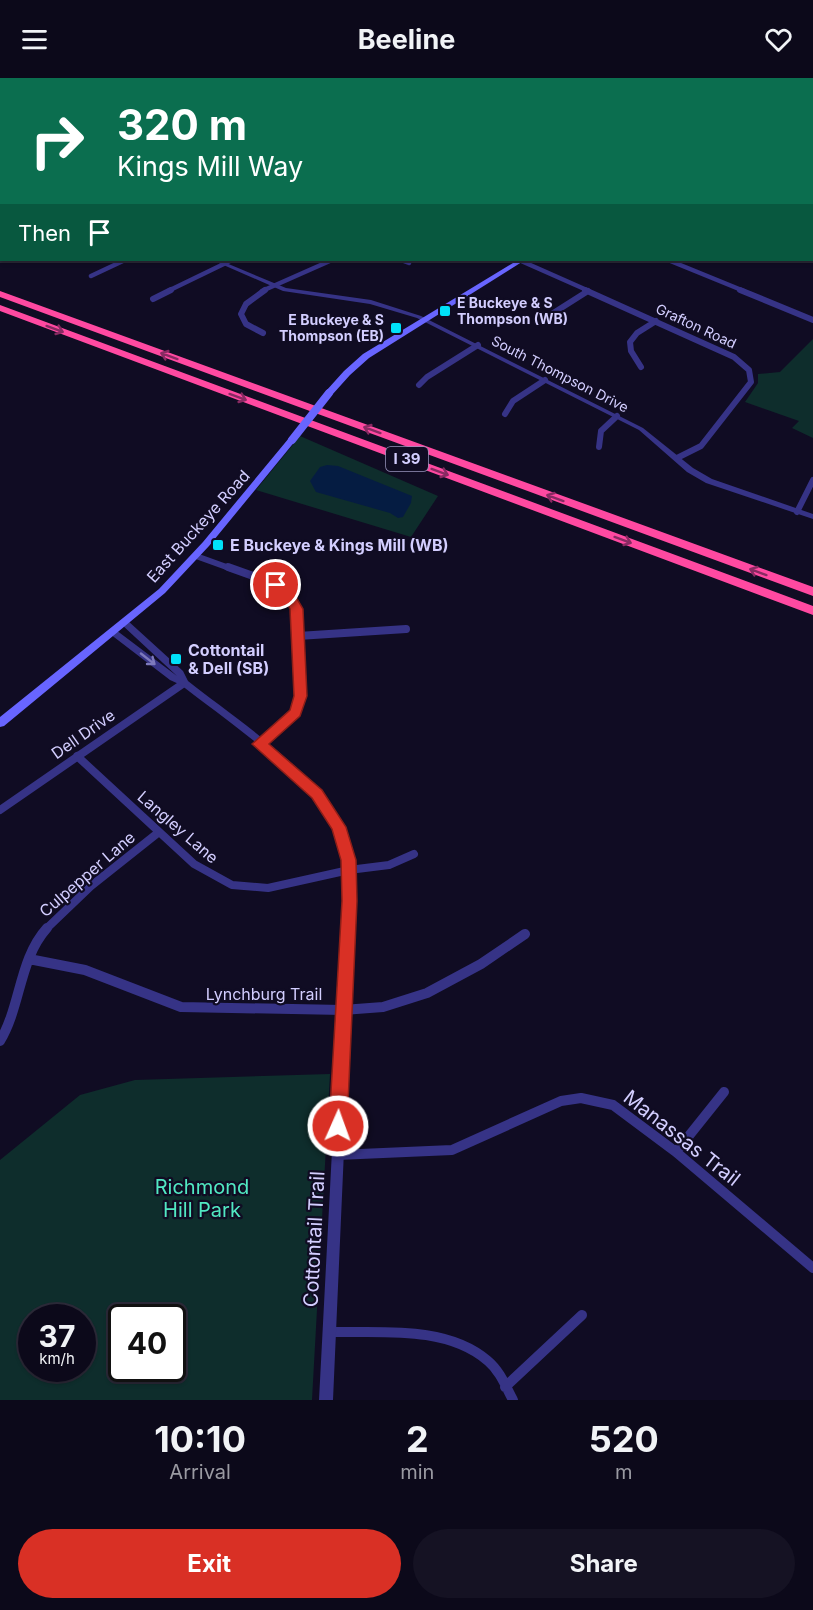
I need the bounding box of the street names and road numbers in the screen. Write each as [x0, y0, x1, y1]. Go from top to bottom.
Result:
street label: Grafton Road [653, 299, 739, 352]
street label: South Thompson Drive [489, 332, 632, 416]
road number: I 39 [386, 447, 428, 471]
street label: East Buckeye Road [142, 466, 254, 586]
street label: Dell Drive [47, 705, 119, 763]
street label: Langley Lane [134, 786, 222, 868]
street label: Culpepper Lane [35, 827, 139, 921]
street label: Lynchburg Trail [206, 984, 322, 1004]
street label: Manassas Trail [619, 1085, 745, 1191]
street label: Cottontail Trail [298, 1170, 330, 1308]

